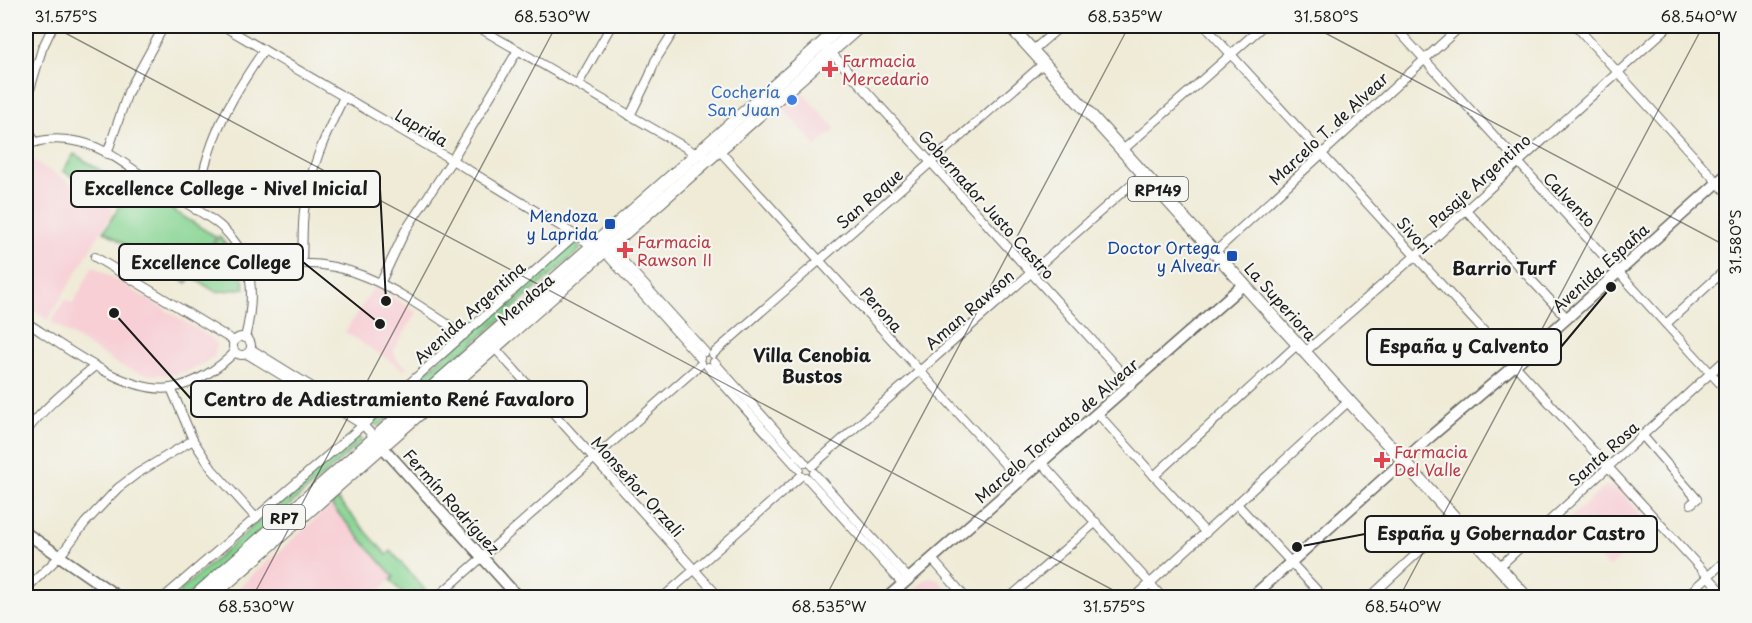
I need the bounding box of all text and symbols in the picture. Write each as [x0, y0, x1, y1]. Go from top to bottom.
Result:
text: 31.575°S [35, 4, 97, 27]
text: 68.530°W [514, 4, 591, 27]
text: 68.535°W [1088, 4, 1163, 27]
text: 31.580°S [1293, 4, 1359, 27]
text: 68.540°W [1661, 4, 1738, 27]
place label: Farmacia Mercedario [842, 48, 929, 90]
marker: Farmacia Mercedario [823, 62, 837, 76]
street label: Marcelo T. de Alvear [1263, 65, 1394, 190]
place label: Cochería San Juan [707, 79, 780, 121]
marker: Cochería San Juan [785, 93, 799, 107]
street label: Laprida [391, 102, 453, 152]
street label: Gobernador Justo Castro [913, 124, 1061, 284]
street label: Pasaje Argentino [1423, 127, 1535, 232]
street label: San Roque [830, 162, 908, 234]
street label: Calvento [1538, 166, 1602, 232]
callout: Excellence College - Nivel Inicial [71, 171, 380, 207]
text: Excellence College - Nivel Inicial [84, 174, 368, 201]
road number: RP149 [1128, 177, 1188, 201]
place label: Mendoza y Laprida [526, 203, 598, 245]
text: 31.580°S [1723, 209, 1746, 275]
street label: Sivori [1392, 211, 1438, 259]
street label: Avenida España [1546, 216, 1654, 317]
marker: Mendoza y Laprida [603, 217, 617, 231]
place label: Farmacia Rawson II [637, 229, 712, 271]
place label: Doctor Ortega y Alvear [1107, 235, 1221, 277]
marker: Farmacia Rawson II [618, 243, 632, 257]
callout: Excellence College [119, 244, 303, 280]
text: Excellence College [131, 248, 291, 275]
marker: Doctor Ortega y Alvear [1225, 249, 1239, 263]
district label: Barrio Turf [1452, 254, 1557, 281]
street label: Avenida Argentina [408, 255, 530, 369]
street label: La Superiora [1239, 256, 1323, 346]
street label: Aman Rawson [919, 263, 1019, 355]
street label: Mendoza [491, 267, 559, 331]
street label: Perona [855, 281, 909, 337]
callout: España y Calvento [1367, 329, 1561, 365]
text: España y Calvento [1379, 332, 1549, 359]
district label: Villa Cenobia Bustos [753, 341, 872, 389]
street label: Marcelo Torcuato de Alvear [969, 352, 1144, 508]
callout: Centro de Adiestramiento René Favaloro [191, 381, 587, 417]
text: Centro de Adiestramiento René Favaloro [204, 385, 575, 412]
street label: Santa Rosa [1562, 415, 1644, 491]
street label: Monseñor Orzali [586, 430, 690, 542]
place label: Farmacia Del Valle [1394, 439, 1468, 481]
street label: Fermín Rodríguez [398, 443, 506, 559]
marker: Farmacia Del Valle [1375, 453, 1389, 467]
road number: RP7 [263, 505, 305, 529]
callout: España y Gobernador Castro [1365, 516, 1657, 552]
text: España y Gobernador Castro [1377, 519, 1646, 546]
text: 68.530°W [218, 594, 295, 617]
text: 68.535°W [792, 594, 867, 617]
text: 31.575°S [1083, 594, 1145, 617]
text: 68.540°W [1365, 594, 1442, 617]

